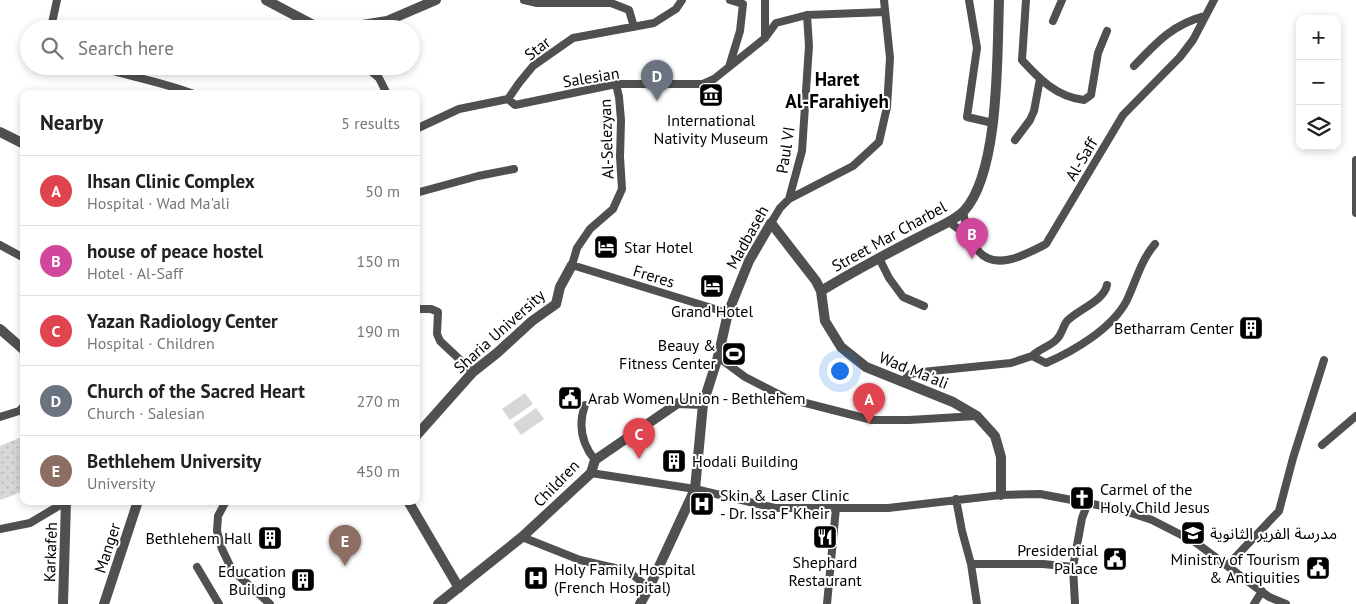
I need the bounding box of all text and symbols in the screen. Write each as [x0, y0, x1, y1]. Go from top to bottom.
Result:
map controls [1296, 15, 1341, 150]
button: + [1296, 15, 1341, 60]
search box [20, 20, 420, 75]
street label: Star [520, 31, 554, 64]
icon: search [38, 34, 66, 62]
text: Search here [78, 36, 174, 60]
pin: D [641, 60, 673, 101]
button: − [1296, 60, 1341, 105]
street label: Salesian [561, 63, 621, 91]
district label: Haret Al-Farahiyeh [785, 67, 889, 113]
museum icon: International Nativity Museum [698, 82, 724, 108]
street label: Al-Selezyan [595, 99, 617, 179]
button: layers [1296, 105, 1341, 150]
text: Nearby [40, 109, 103, 136]
place label: International Nativity Museum [654, 110, 768, 148]
text: 5 results [341, 113, 400, 133]
street label: Paul VI [771, 125, 799, 175]
street label: Al-Saff [1060, 133, 1102, 184]
text: Ihsan Clinic Complex [87, 169, 255, 193]
text: A [51, 181, 61, 201]
text: 50 m [365, 181, 400, 201]
text: Hospital · Wad Ma'ali [87, 193, 230, 213]
street label: Street Mar Charbel [828, 196, 950, 276]
street label: Madbaseh [721, 202, 773, 272]
pin: B [956, 218, 988, 259]
hotel icon: Star Hotel [593, 234, 619, 260]
place label: Star Hotel [624, 237, 693, 257]
text: house of peace hostel [87, 239, 263, 263]
text: B [51, 251, 61, 271]
text: 150 m [357, 251, 400, 271]
street label: Freres [631, 260, 677, 292]
text: Hotel · Al-Saff [87, 263, 183, 283]
hotel icon: Grand Hotel [699, 273, 725, 299]
street label: Sharia University [449, 285, 549, 377]
place label: Grand Hotel [671, 301, 753, 321]
text: Yazan Radiology Center [87, 309, 278, 333]
building icon: Betharram Center [1238, 315, 1264, 341]
place label: Betharram Center [1114, 318, 1235, 338]
text: C [52, 321, 60, 341]
text: 190 m [357, 321, 400, 341]
text: Hospital · Children [87, 333, 215, 353]
place label: Beauy & Fitness Center [619, 335, 717, 373]
sports icon: Beauy & Fitness Center [721, 341, 747, 367]
street label: Wad Ma'ali [876, 347, 952, 393]
your location [827, 358, 853, 384]
text: Church of the Sacred Heart [87, 379, 305, 403]
pin: A [853, 383, 885, 424]
public building icon: Arab Women Union - Bethlehem [557, 385, 583, 411]
place label: Arab Women Union - Bethlehem [588, 388, 806, 408]
text: D [51, 391, 61, 411]
text: 270 m [357, 391, 400, 411]
text: Church · Salesian [87, 403, 205, 423]
pin: C [623, 418, 655, 459]
building icon: Hodali Building [661, 448, 687, 474]
text: Bethlehem University [87, 449, 261, 473]
place label: Hodali Building [692, 451, 798, 471]
street label: Children [529, 455, 583, 511]
text: E [52, 461, 60, 481]
text: 450 m [357, 461, 400, 481]
text: University [87, 473, 155, 493]
place label: Carmel of the Holy Child Jesus [1100, 479, 1210, 517]
place label: Skin & Laser Clinic - Dr. Issa F Kheir [720, 485, 850, 523]
church icon: Carmel of the Holy Child Jesus [1069, 485, 1095, 511]
hospital icon: Skin & Laser Clinic - Dr. Issa F Kheir [689, 491, 715, 517]
street label: Manger [90, 520, 125, 576]
school or university icon: مدرسة الفرير الثانوية [1180, 520, 1206, 546]
street label: Karkafeh [39, 522, 61, 582]
place label: مدرسة الفرير الثانوية [1210, 523, 1337, 543]
restaurant icon: Shephard Restaurant [812, 524, 838, 550]
building icon: Bethlehem Hall [257, 525, 283, 551]
pin: E [329, 525, 361, 566]
place label: Bethlehem Hall [145, 528, 252, 548]
place label: Presidential Palace [1017, 540, 1098, 578]
public building icon: Presidential Palace [1102, 546, 1128, 572]
place label: Ministry of Tourism & Antiquities [1171, 549, 1300, 587]
place label: Shephard Restaurant [788, 552, 862, 590]
public building icon: Ministry of Tourism & Antiquities [1305, 555, 1331, 581]
place label: Holy Family Hospital (French Hospital) [554, 559, 696, 597]
place label: Education Building [218, 561, 286, 599]
hospital icon: Holy Family Hospital (French Hospital) [523, 565, 549, 591]
building icon: Education Building [290, 567, 316, 593]

